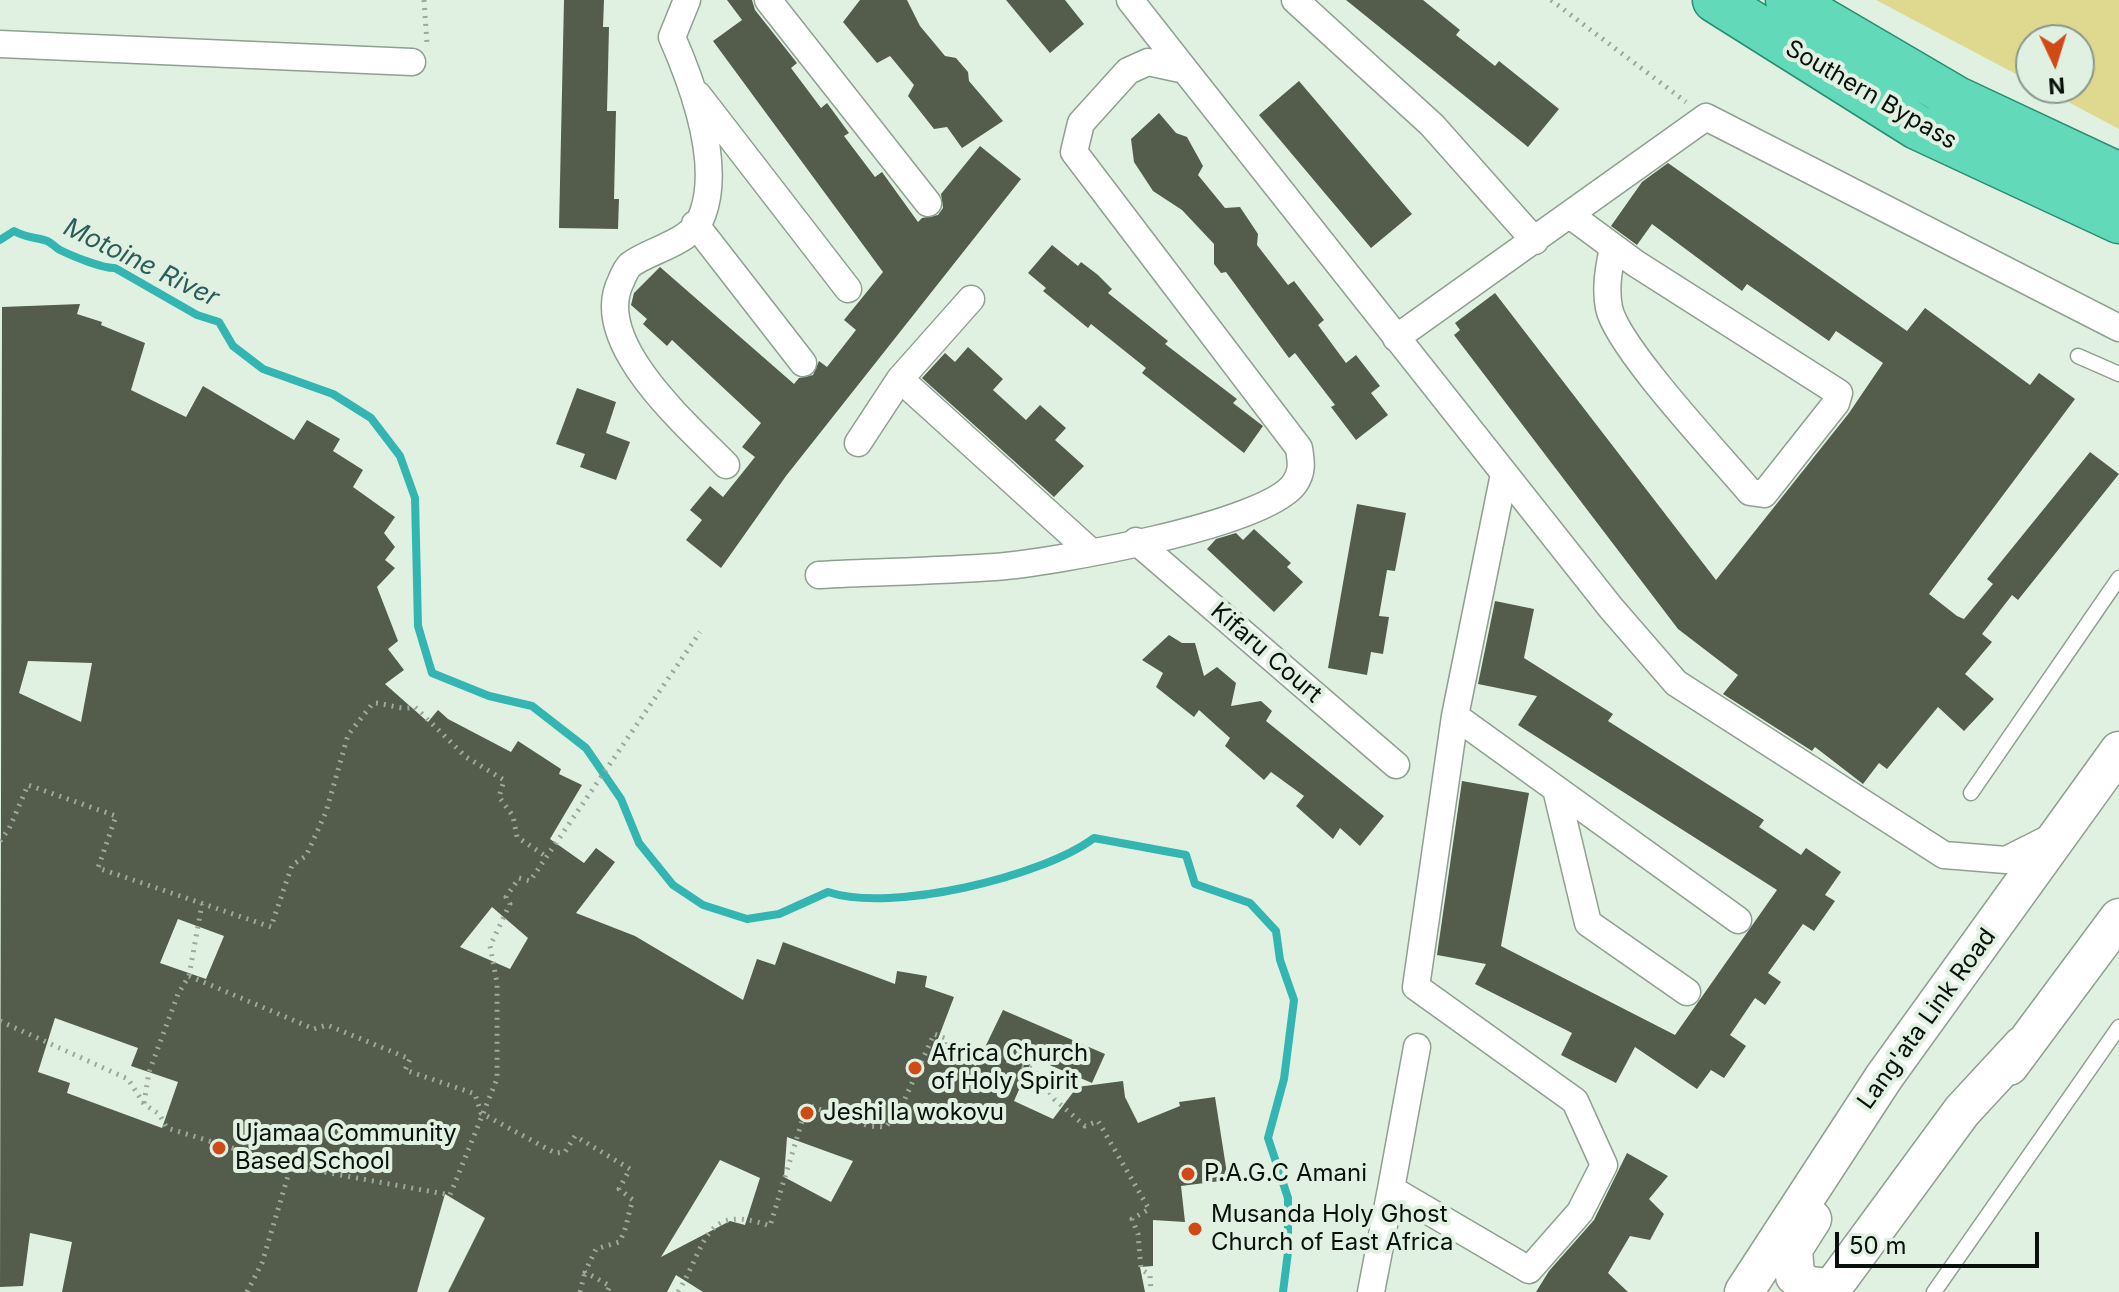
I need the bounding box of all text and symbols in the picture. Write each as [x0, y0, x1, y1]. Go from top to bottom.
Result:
north arrow [2015, 24, 2095, 104]
street label: Southern Bypass [1780, 34, 1962, 156]
text: N [2047, 72, 2066, 100]
water label: Motoine River [58, 212, 224, 314]
street label: Kifaru Court [1205, 597, 1327, 709]
street label: Lang'ata Link Road [1852, 923, 2002, 1115]
place label: Africa Church of Holy Spirit [931, 1040, 1088, 1096]
marker: Africa Church of Holy Spirit [906, 1059, 924, 1077]
place label: Jeshi la wokovu [823, 1099, 1004, 1127]
marker: Jeshi la wokovu [798, 1104, 816, 1122]
place label: Ujamaa Community Based School [235, 1120, 457, 1176]
marker: Ujamaa Community Based School [210, 1139, 228, 1157]
place label: P.A.G.C Amani [1204, 1160, 1367, 1188]
marker: P.A.G.C Amani [1179, 1165, 1197, 1183]
place label: Musanda Holy Ghost Church of East Africa [1211, 1201, 1453, 1257]
scale bar [1839, 1216, 2043, 1266]
marker: Musanda Holy Ghost Church of East Africa [1186, 1220, 1204, 1238]
text: 50 m [1849, 1231, 1907, 1260]

